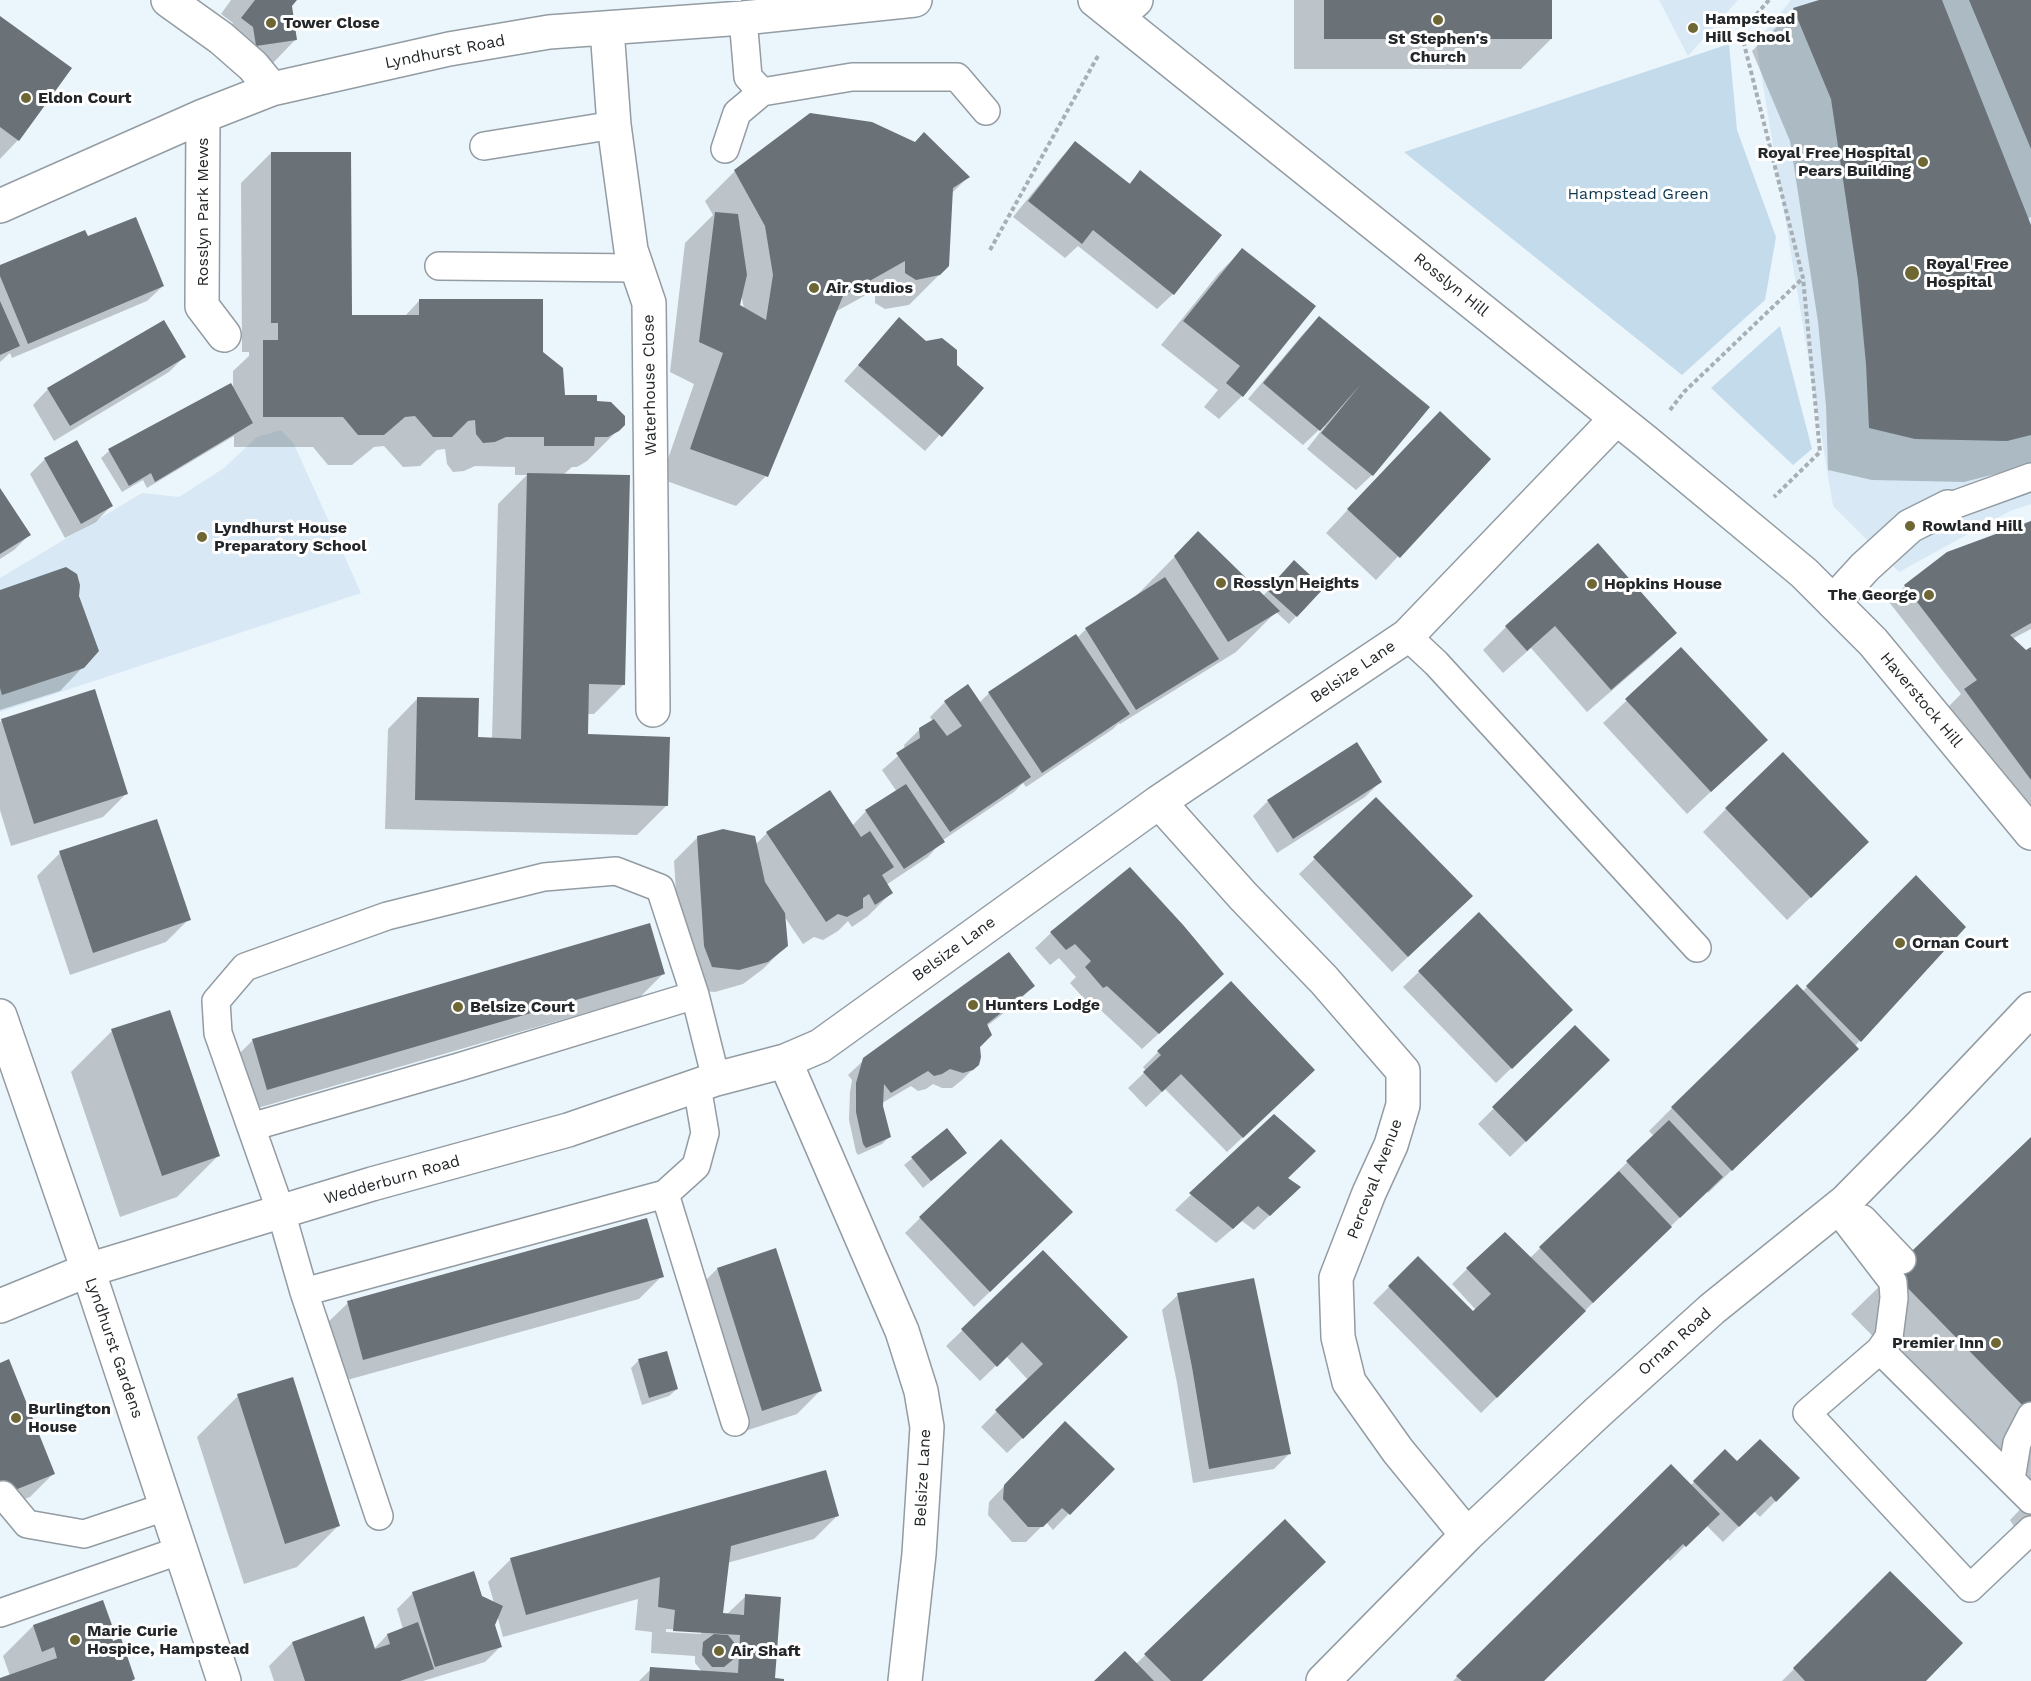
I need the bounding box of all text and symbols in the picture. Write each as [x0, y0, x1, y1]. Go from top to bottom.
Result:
place label: Hampstead Hill School [1705, 9, 1795, 47]
place label: Tower Close [283, 13, 380, 33]
marker: St Stephen's Church [1431, 13, 1445, 27]
marker: Tower Close [264, 16, 278, 30]
marker: Hampstead Hill School [1686, 21, 1700, 35]
place label: St Stephen's Church [1388, 29, 1488, 67]
street label: Lyndhurst Road [383, 31, 507, 73]
place label: Eldon Court [38, 88, 132, 108]
marker: Eldon Court [19, 91, 33, 105]
street label: Rosslyn Park Mews [193, 137, 213, 287]
place label: Royal Free Hospital Pears Building [1757, 143, 1911, 181]
marker: Royal Free Hospital Pears Building [1916, 155, 1930, 169]
park label: Hampstead Green [1567, 184, 1709, 204]
street label: Rosslyn Hill [1410, 249, 1492, 321]
place label: Royal Free Hospital [1926, 254, 2009, 292]
marker: Royal Free Hospital [1903, 264, 1921, 282]
place label: Air Studios [826, 278, 913, 298]
marker: Air Studios [807, 281, 821, 295]
street label: Waterhouse Close [639, 314, 661, 456]
place label: Rowland Hill [1922, 516, 2023, 536]
place label: Lyndhurst House Preparatory School [214, 518, 366, 556]
marker: Rowland Hill [1903, 519, 1917, 533]
marker: Lyndhurst House Preparatory School [195, 530, 209, 544]
place label: Rosslyn Heights [1233, 573, 1359, 593]
place label: Hopkins House [1604, 574, 1722, 594]
marker: Rosslyn Heights [1214, 576, 1228, 590]
marker: Hopkins House [1585, 577, 1599, 591]
place label: The George [1828, 585, 1917, 605]
marker: The George [1922, 588, 1936, 602]
street label: Belsize Lane [1307, 637, 1399, 707]
street label: Haverstock Hill [1876, 649, 1966, 751]
street label: Belsize Lane [909, 912, 999, 986]
place label: Ornan Court [1912, 933, 2008, 953]
marker: Ornan Court [1893, 936, 1907, 950]
place label: Hunters Lodge [985, 995, 1100, 1015]
place label: Belsize Court [470, 997, 575, 1017]
marker: Hunters Lodge [966, 998, 980, 1012]
marker: Belsize Court [451, 1000, 465, 1014]
street label: Perceval Avenue [1343, 1116, 1407, 1242]
street label: Wedderburn Road [322, 1151, 462, 1209]
street label: Lyndhurst Gardens [81, 1275, 147, 1421]
street label: Ornan Road [1634, 1304, 1716, 1380]
place label: Premier Inn [1892, 1333, 1984, 1353]
marker: Premier Inn [1989, 1336, 2003, 1350]
place label: Burlington House [28, 1399, 111, 1437]
marker: Burlington House [9, 1411, 23, 1425]
street label: Belsize Lane [911, 1429, 935, 1527]
place label: Marie Curie Hospice, Hampstead [87, 1621, 249, 1659]
marker: Marie Curie Hospice, Hampstead [68, 1633, 82, 1647]
place label: Air Shaft [731, 1641, 800, 1661]
marker: Air Shaft [712, 1644, 726, 1658]

